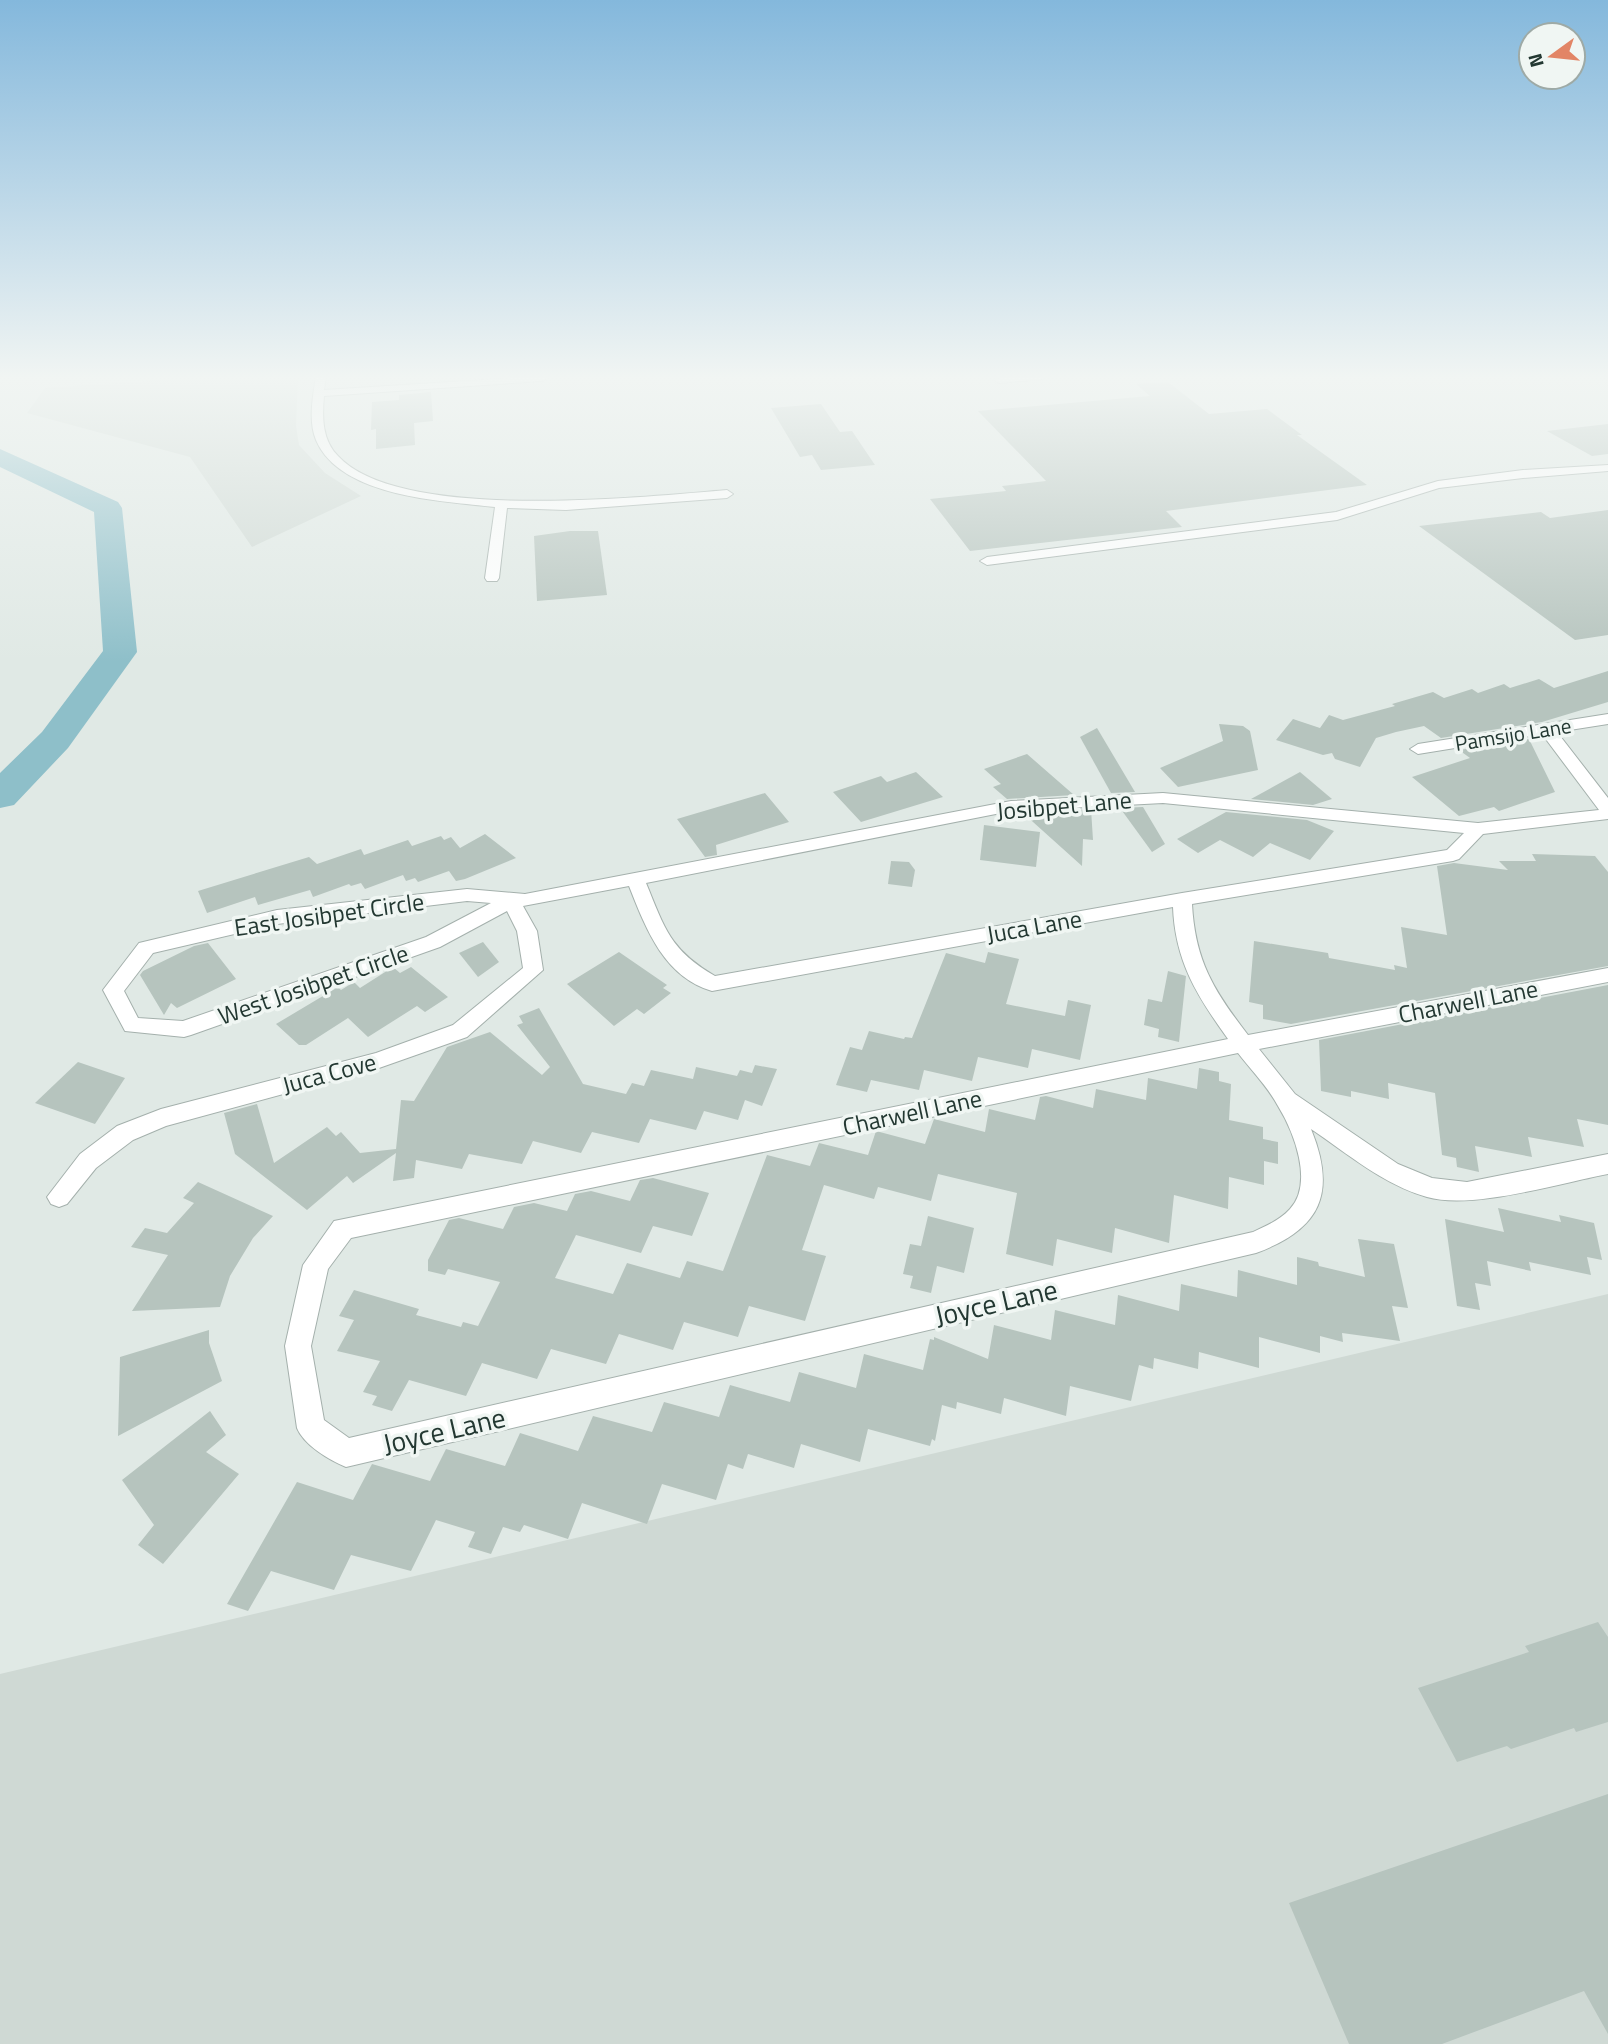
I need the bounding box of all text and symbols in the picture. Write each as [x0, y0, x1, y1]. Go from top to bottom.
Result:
north arrow [1517, 21, 1587, 91]
text: N [1519, 50, 1551, 71]
street label: Pamsijo Lane [1452, 709, 1574, 759]
street label: Josibpet Lane [995, 781, 1133, 829]
street label: East Josibpet Circle [232, 883, 426, 945]
street label: Juca Lane [984, 900, 1084, 952]
street label: West Josibpet Circle [213, 935, 413, 1033]
street label: Charwell Lane [1395, 970, 1541, 1032]
street label: Juca Cove [278, 1043, 380, 1103]
street label: Charwell Lane [839, 1080, 985, 1144]
street label: Joyce Lane [930, 1267, 1062, 1337]
street label: Joyce Lane [378, 1395, 510, 1465]

